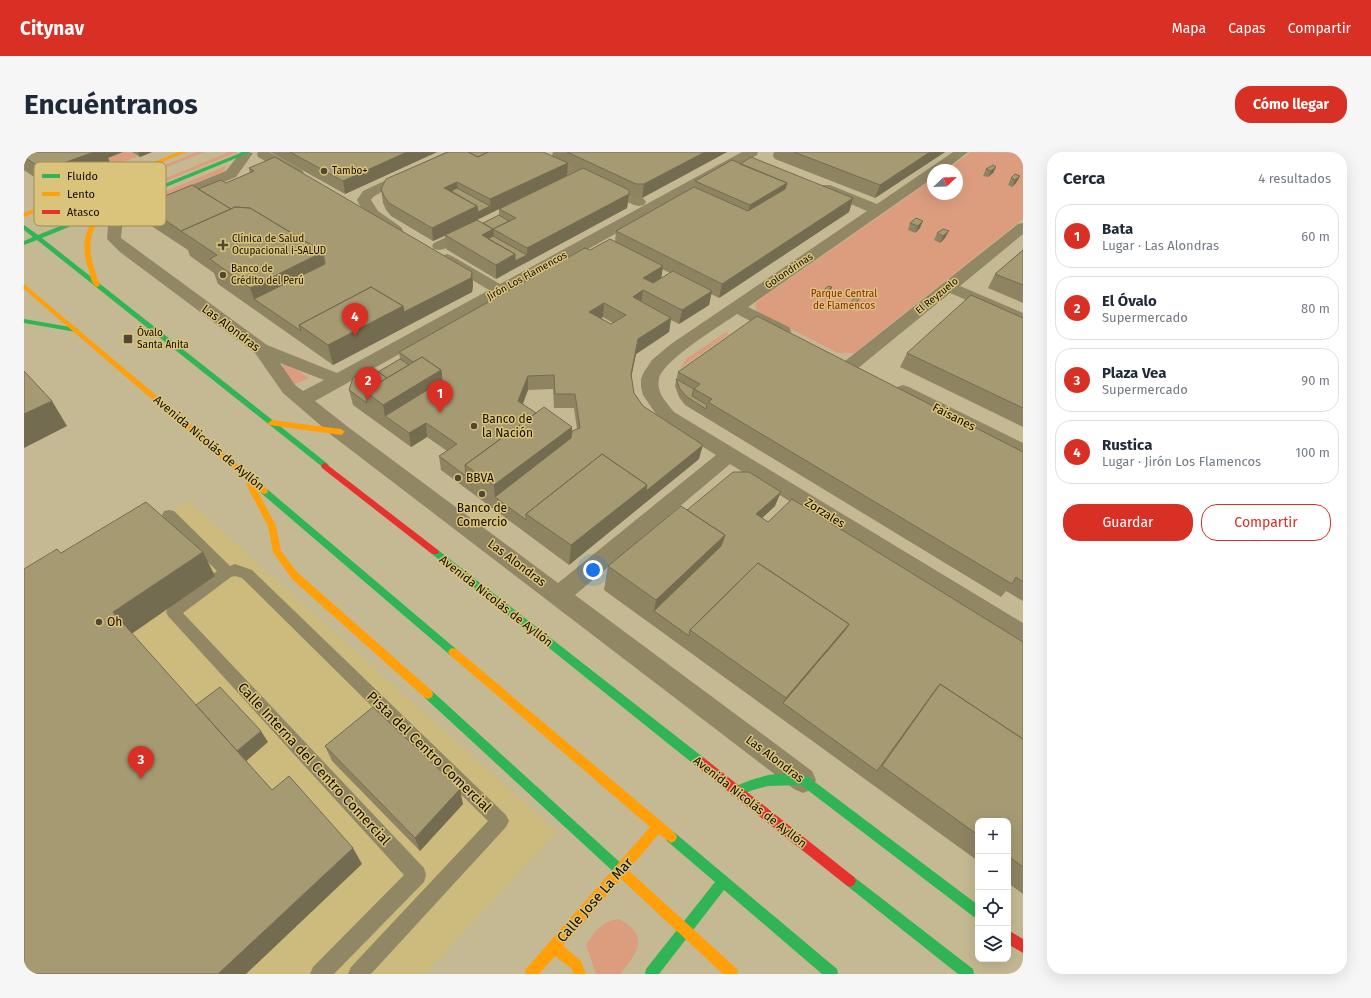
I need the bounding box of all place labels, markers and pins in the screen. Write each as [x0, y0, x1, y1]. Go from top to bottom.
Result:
place label: Tambo+ [332, 165, 367, 177]
marker: Tambo+ [319, 166, 329, 176]
place label: Clínica de Salud Ocupacional i-SALUD [232, 232, 326, 257]
marker: Clínica de Salud Ocupacional i-SALUD [217, 239, 229, 251]
place label: Banco de Crédito del Perú [231, 263, 304, 287]
marker: Banco de Crédito del Perú [218, 270, 228, 280]
pin: 4 [342, 303, 368, 336]
place label: Óvalo Santa Anita [137, 325, 189, 351]
marker: Óvalo Santa Anita [122, 333, 134, 345]
pin: 2 [355, 367, 381, 400]
pin: 1 [427, 380, 453, 413]
place label: Banco de la Nación [482, 412, 533, 440]
marker: Banco de la Nación [469, 421, 479, 431]
place label: BBVA [466, 471, 494, 485]
marker: BBVA [453, 473, 463, 483]
marker: Banco de Comercio [477, 489, 487, 499]
place label: Banco de Comercio [457, 501, 507, 529]
place label: Oh [107, 615, 122, 629]
marker: Oh [94, 617, 104, 627]
pin: 3 [128, 746, 154, 779]

